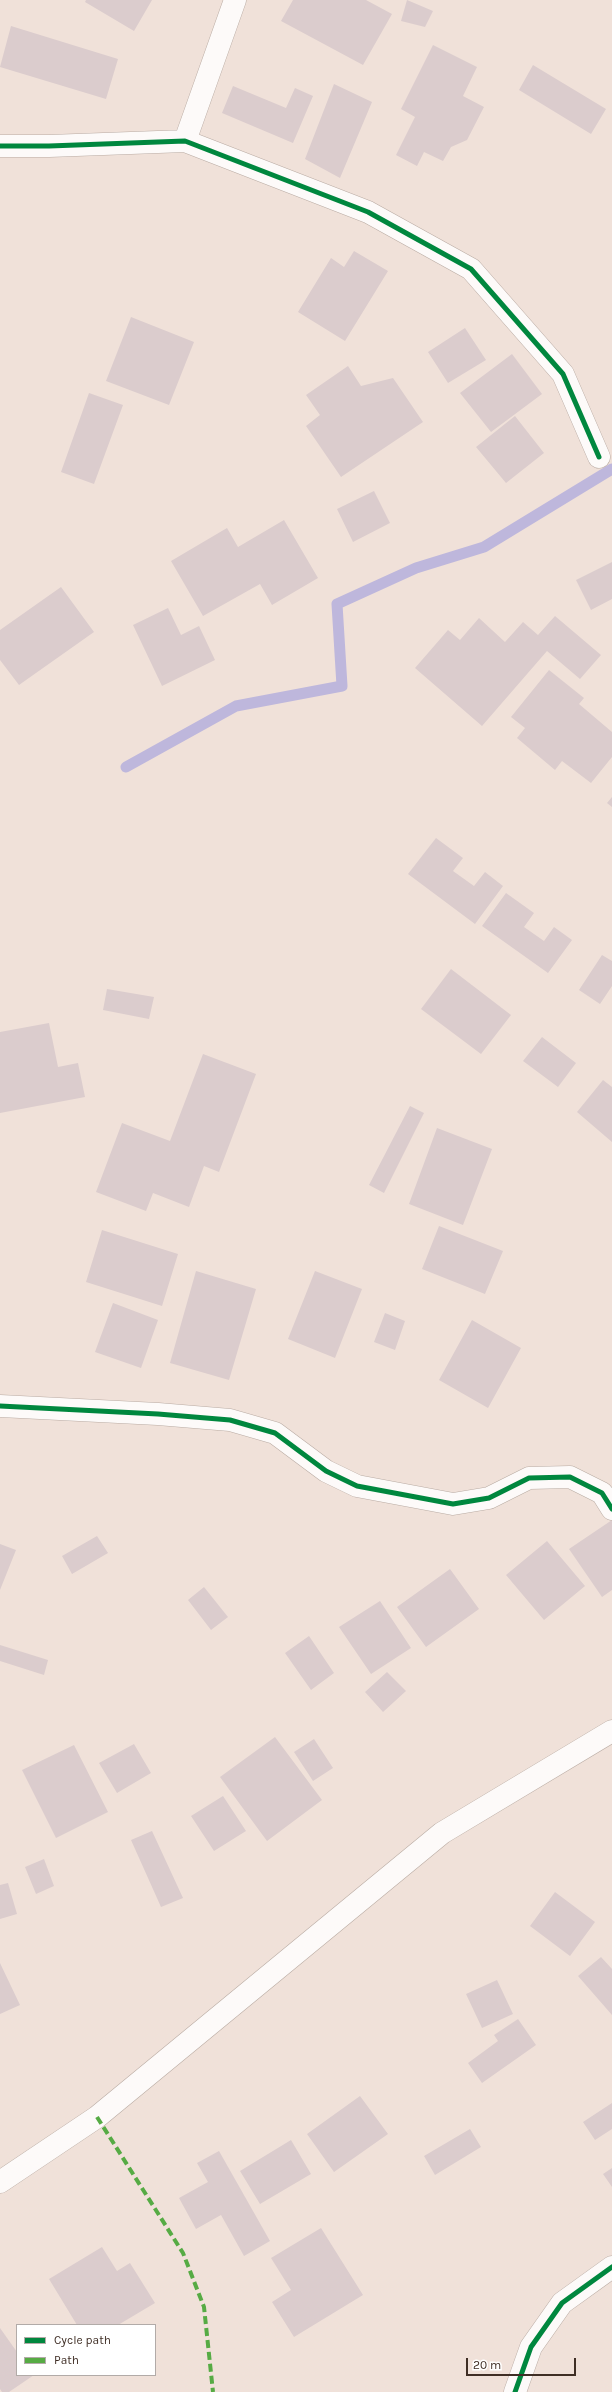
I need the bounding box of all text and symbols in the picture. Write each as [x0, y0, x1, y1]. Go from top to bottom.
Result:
legend [16, 2324, 156, 2376]
text: Cycle path [54, 2333, 111, 2347]
scale bar [468, 2350, 578, 2376]
text: Path [54, 2353, 79, 2367]
text: 20 m [473, 2358, 501, 2372]

